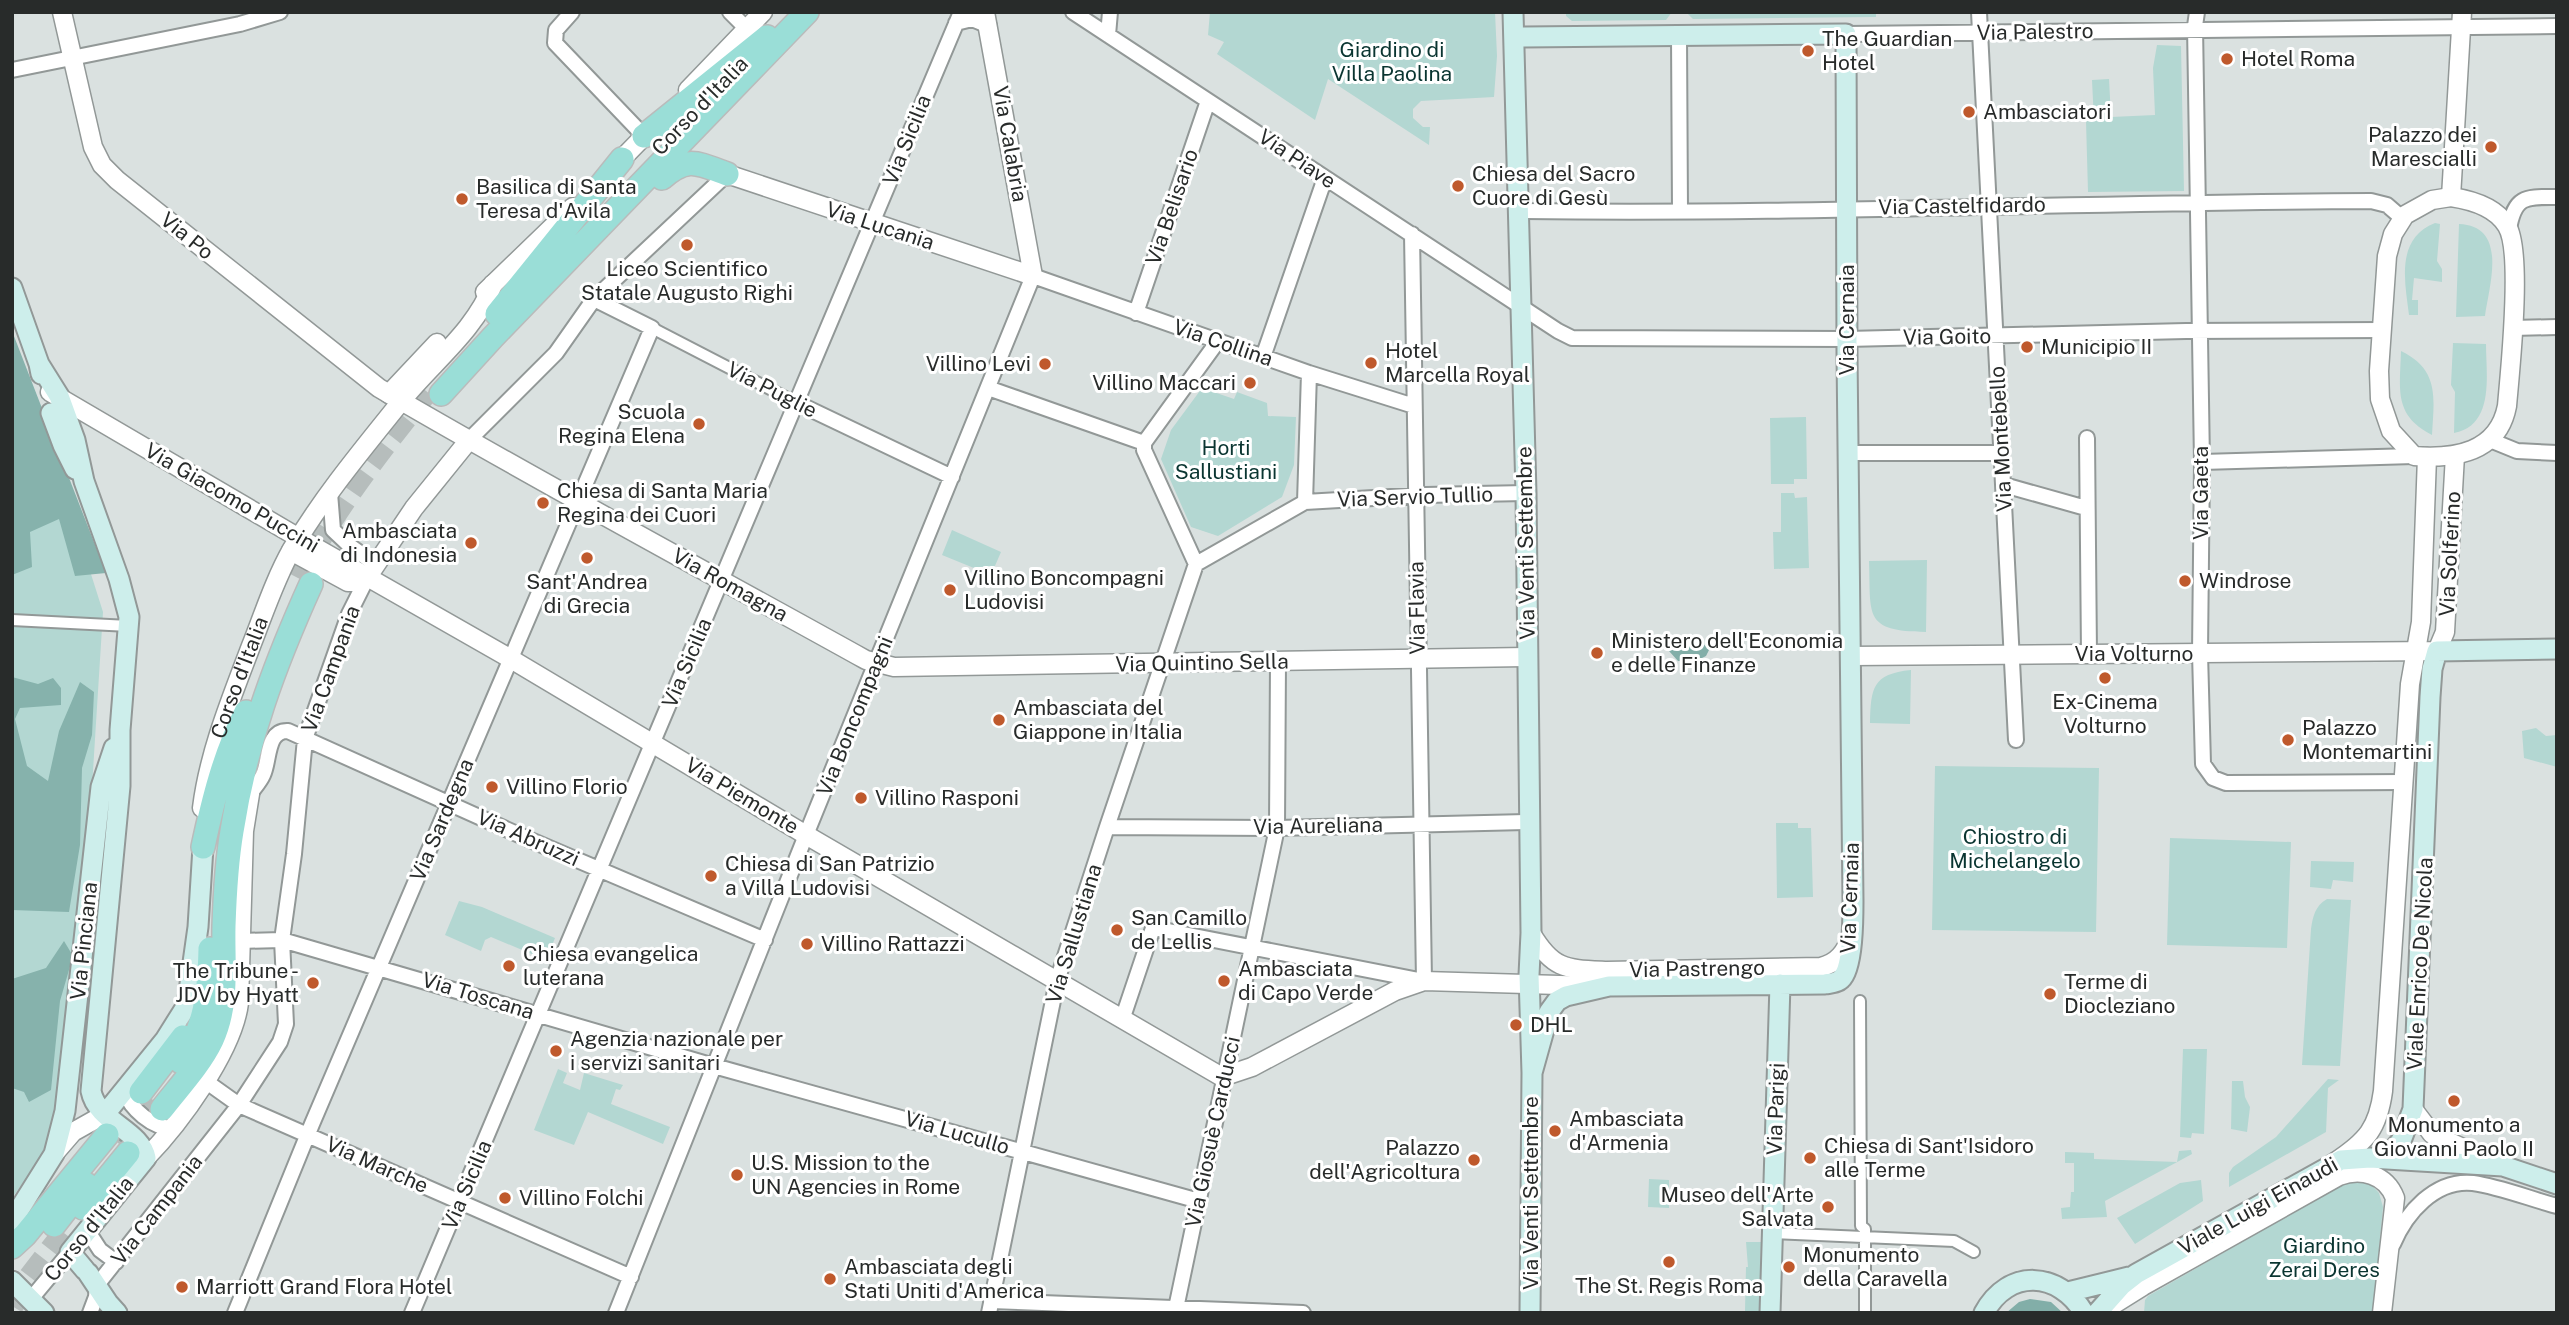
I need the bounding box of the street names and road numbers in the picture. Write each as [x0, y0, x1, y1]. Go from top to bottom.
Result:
street label: Via Palestro [1976, 18, 2094, 45]
street label: Corso d'Italia [646, 51, 753, 160]
street label: Via Calabria [988, 84, 1033, 204]
street label: Via Sicilia [877, 91, 936, 189]
street label: Via Piave [1254, 124, 1341, 194]
street label: Via Belisario [1140, 146, 1203, 268]
street label: Via Castelfidardo [1878, 192, 2046, 219]
street label: Via Lucania [823, 196, 937, 255]
street label: Via Po [156, 207, 219, 265]
street label: Via Cernaia [1834, 264, 1859, 376]
street label: Via Collina [1170, 314, 1276, 371]
street label: Via Goito [1903, 323, 1991, 350]
street label: Via Puglie [723, 356, 822, 423]
street label: Via Montebello [1984, 365, 2017, 513]
street label: Via Giacomo Puccini [141, 437, 324, 558]
street label: Via Venti Settembre [1511, 446, 1540, 640]
street label: Via Gaeta [2188, 446, 2213, 540]
street label: Via Servio Tullio [1337, 481, 1493, 512]
street label: Via Solferino [2434, 491, 2465, 617]
street label: Via Romagna [668, 543, 792, 627]
street label: Via Flavia [1403, 561, 1430, 655]
street label: Via Campania [296, 602, 365, 736]
street label: Corso d'Italia [205, 613, 273, 741]
street label: Via Sicilia [656, 614, 717, 711]
street label: Via Boncompagni [811, 632, 898, 799]
street label: Via Volturno [2075, 641, 2193, 666]
street label: Via Quintino Sella [1115, 648, 1289, 677]
street label: Via Piemonte [681, 752, 804, 839]
street label: Via Sardegna [404, 755, 479, 885]
street label: Via Abruzzi [473, 804, 583, 871]
street label: Via Aureliana [1253, 812, 1383, 839]
street label: Via Cernaia [1835, 842, 1864, 954]
street label: Viale Enrico De Nicola [2401, 857, 2438, 1071]
street label: Via Sallustiana [1040, 861, 1107, 1007]
street label: Via Pinciana [65, 881, 102, 1001]
street label: Via Pastrengo [1629, 955, 1765, 982]
street label: Via Toscana [419, 967, 537, 1024]
street label: Via Giosuè Carducci [1180, 1034, 1245, 1230]
street label: Via Parigi [1761, 1062, 1790, 1156]
street label: Via Venti Settembre [1518, 1096, 1543, 1290]
street label: Via Lucullo [902, 1106, 1012, 1159]
street label: Via Marche [322, 1131, 432, 1198]
street label: Via Sicilia [436, 1136, 497, 1233]
street label: Via Campania [106, 1150, 207, 1270]
street label: Viale Luigi Einaudi [2174, 1151, 2342, 1260]
street label: Corso d'Italia [39, 1171, 139, 1286]

